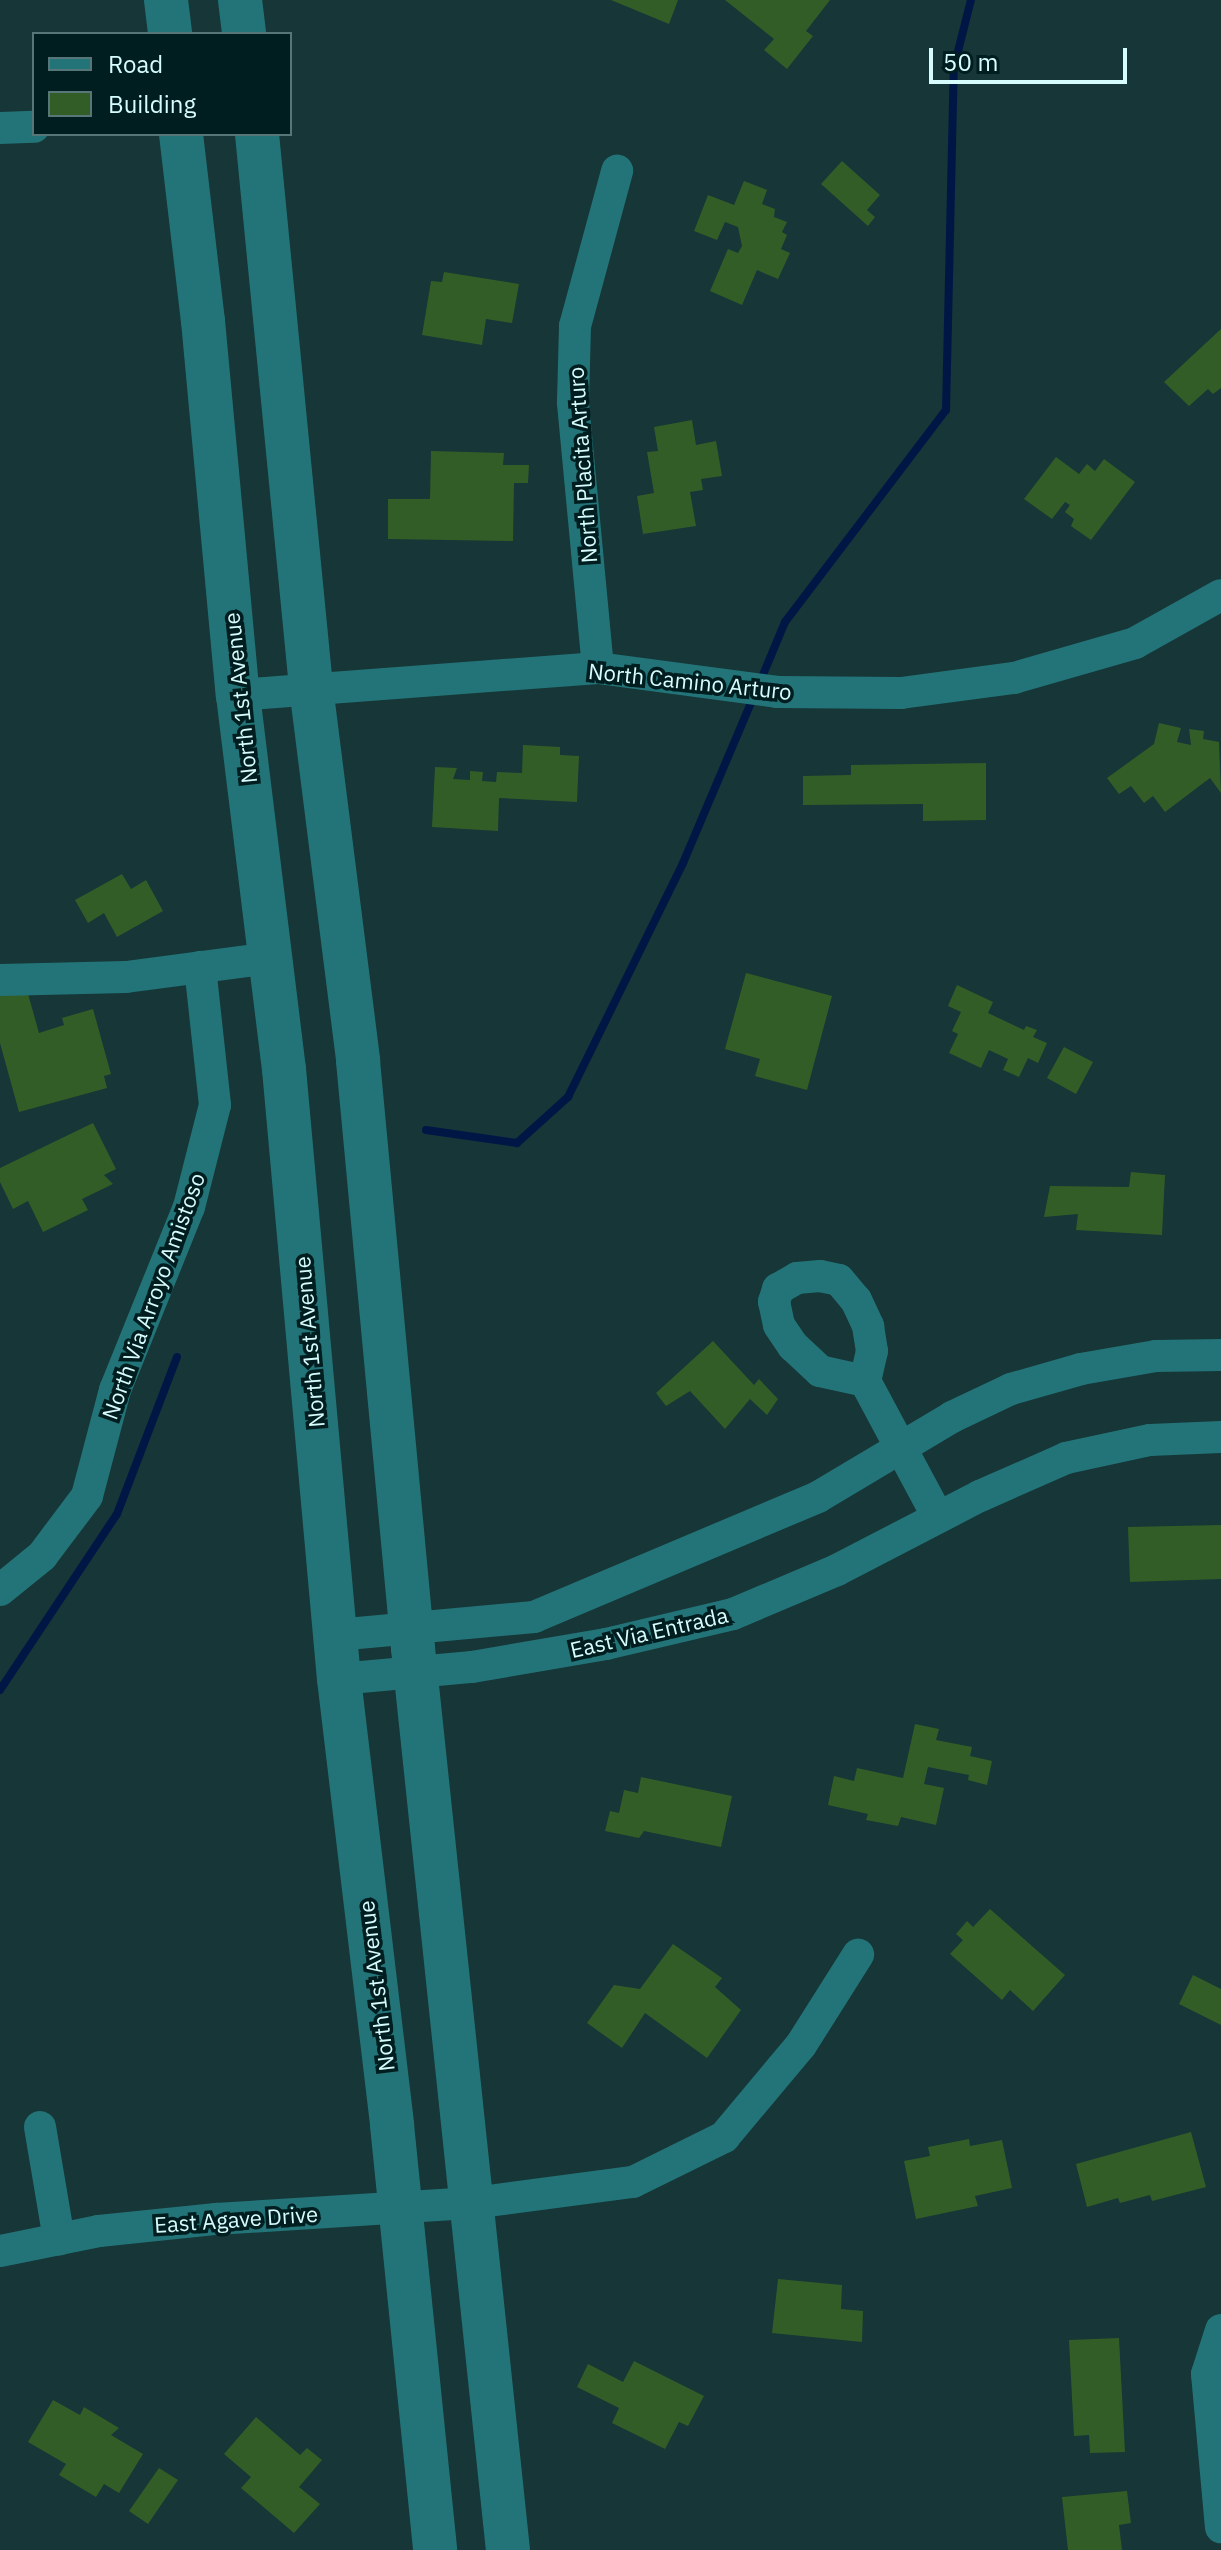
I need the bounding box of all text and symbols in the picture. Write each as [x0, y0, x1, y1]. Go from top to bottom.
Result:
legend [32, 32, 292, 136]
scale bar [933, 32, 1131, 82]
text: 50 m [943, 46, 998, 78]
text: Road [108, 48, 163, 80]
text: Building [108, 88, 196, 120]
street label: North Placita Arturo [562, 366, 602, 564]
street label: North 1st Avenue [218, 611, 262, 785]
street label: North Camino Arturo [587, 657, 793, 705]
street label: North Via Arroyo Amistoso [96, 1169, 210, 1423]
street label: North 1st Avenue [288, 1255, 330, 1429]
street label: East Via Entrada [568, 1601, 730, 1663]
street label: North 1st Avenue [352, 1899, 400, 2073]
street label: East Agave Drive [153, 2200, 319, 2238]

